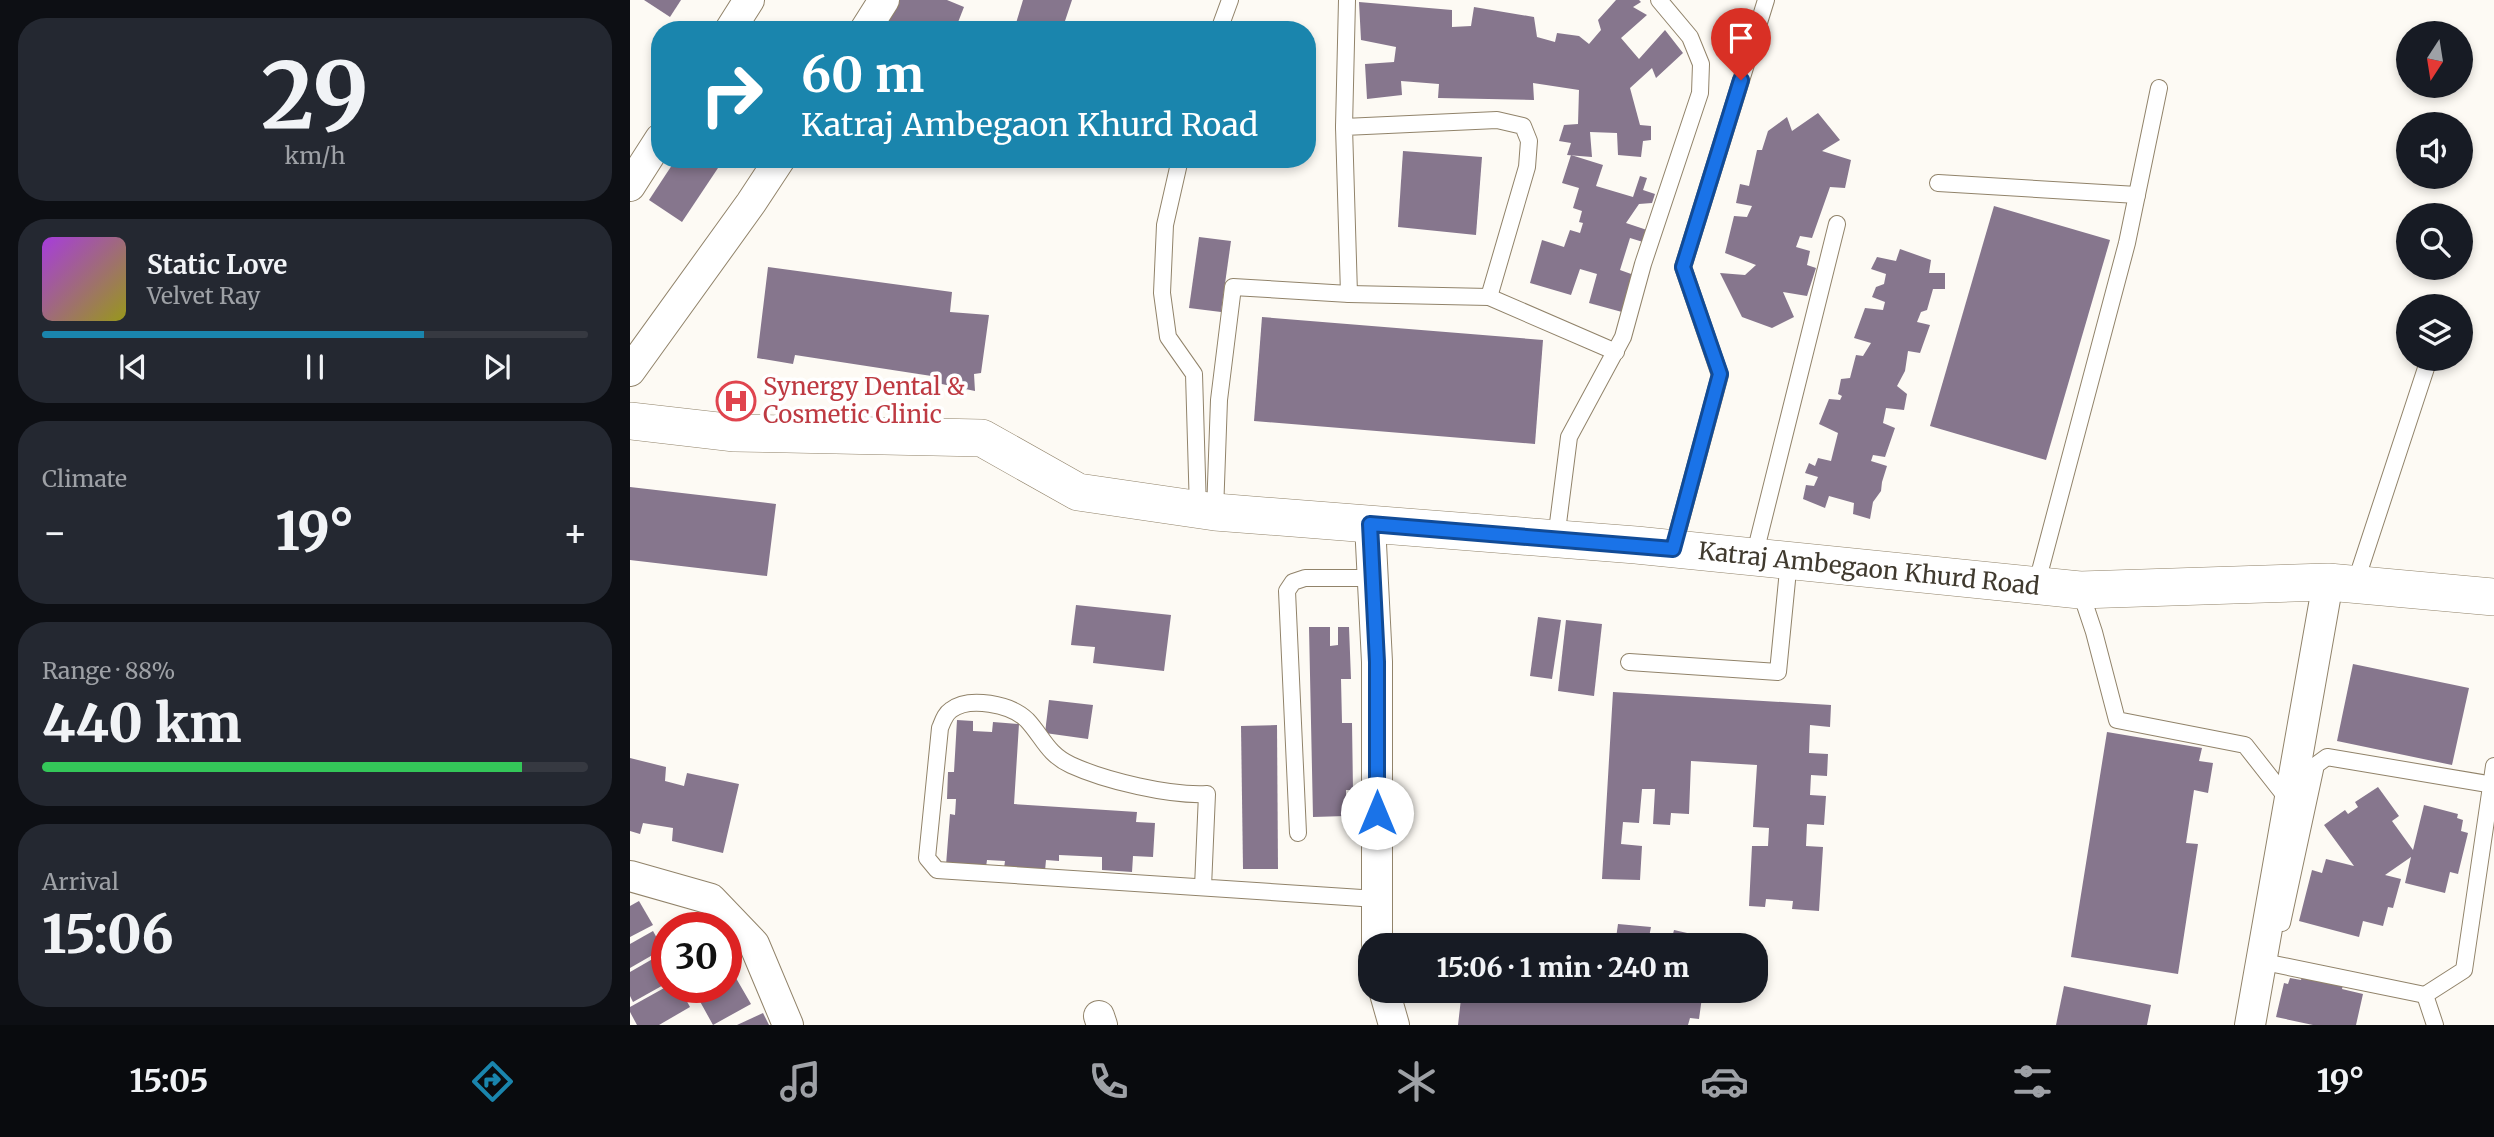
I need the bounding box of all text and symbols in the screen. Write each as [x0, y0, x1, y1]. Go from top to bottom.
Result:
pin [1711, 8, 1771, 80]
icon: arrive [1722, 19, 1760, 57]
north arrow [2396, 21, 2473, 98]
map controls [2396, 21, 2473, 371]
text: 29 [261, 38, 369, 153]
text: 60 m [801, 44, 924, 105]
icon: right [686, 49, 777, 140]
text: Katraj Ambegaon Khurd Road [801, 105, 1258, 145]
button: sound [2396, 112, 2473, 189]
text: km/h [285, 141, 345, 170]
button: search [2396, 203, 2473, 280]
text: Static Love [147, 248, 287, 281]
text: Velvet Ray [147, 281, 260, 310]
button: layers [2396, 294, 2473, 371]
icon: previous [114, 348, 152, 386]
icon: pause [296, 348, 334, 386]
icon: next [478, 348, 516, 386]
place label: Synergy Dental & Cosmetic Clinic [763, 371, 965, 430]
hospital icon: Synergy Dental & Cosmetic Clinic [715, 380, 757, 422]
text: Climate [42, 464, 127, 493]
text: 19° [276, 499, 354, 564]
text: − [42, 509, 67, 556]
text: + [563, 509, 588, 556]
street label: Katraj Ambegaon Khurd Road [1697, 535, 2041, 602]
text: Range · 88% [42, 656, 175, 685]
text: 440 km [42, 691, 242, 756]
position arrow [1340, 776, 1414, 850]
text: Arrival [42, 867, 119, 896]
text: 15:06 [42, 902, 174, 967]
speed limit sign: 30 [651, 912, 742, 1003]
text: 15:06 · 1 min · 240 m [1437, 951, 1689, 984]
icon: directions [468, 1057, 517, 1106]
icon: music [776, 1057, 825, 1106]
icon: phone [1084, 1057, 1133, 1106]
icon: climate [1392, 1057, 1441, 1106]
icon: car [1700, 1057, 1749, 1106]
icon: filters [2008, 1057, 2057, 1106]
text: 15:05 [130, 1061, 208, 1101]
text: 19° [2316, 1061, 2364, 1101]

